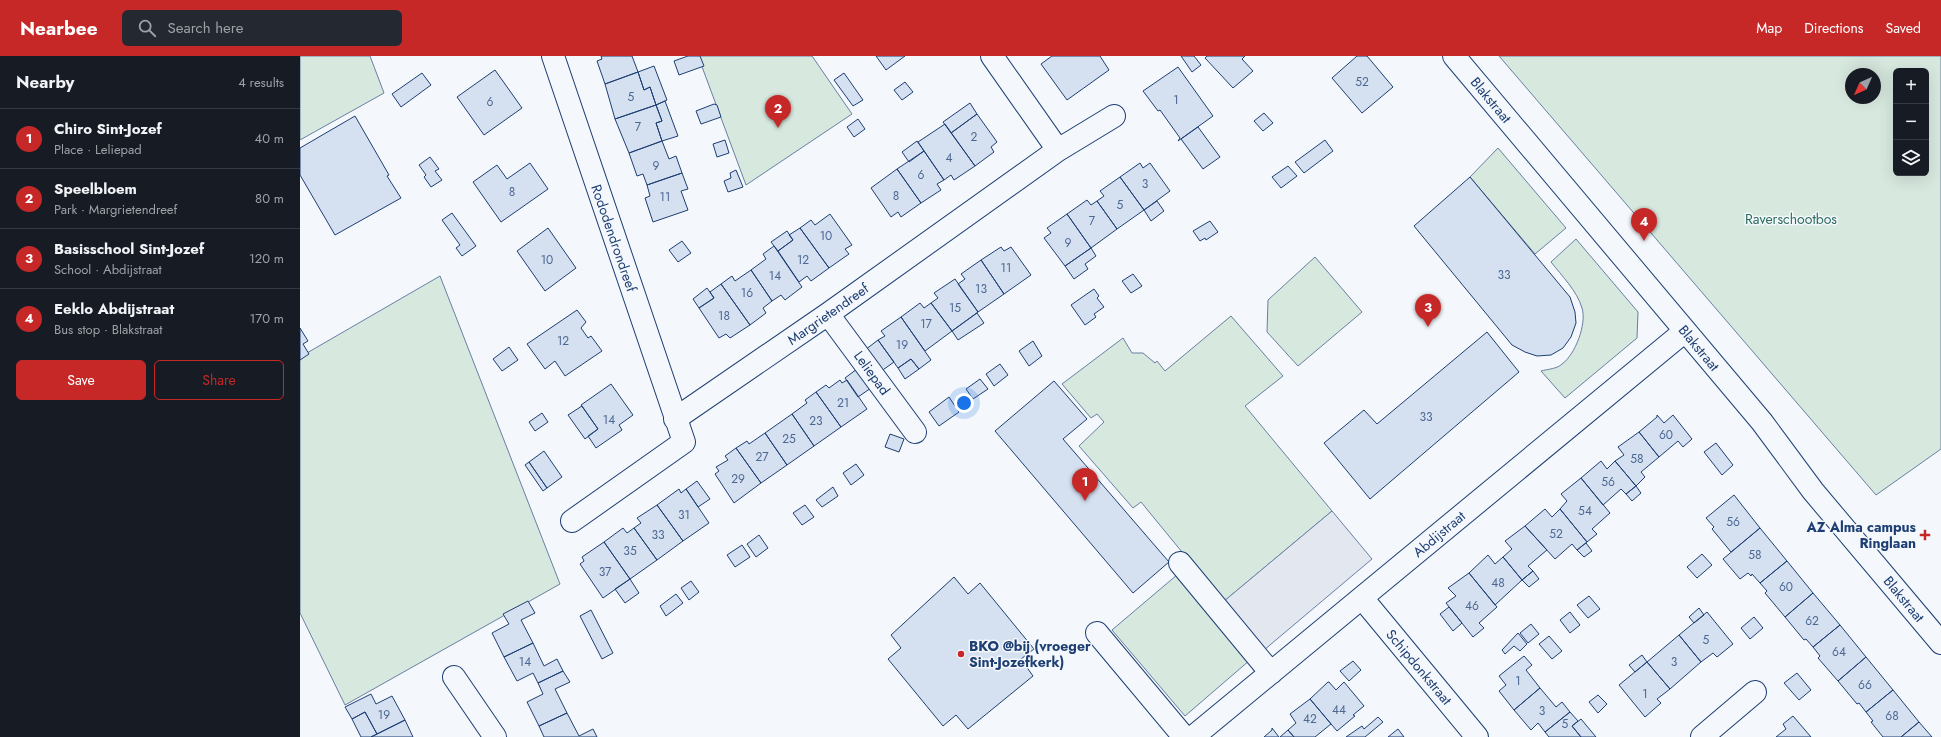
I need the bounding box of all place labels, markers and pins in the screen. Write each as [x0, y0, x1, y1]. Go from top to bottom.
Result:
pin: 2 [765, 95, 791, 128]
pin: 4 [1631, 208, 1657, 241]
pin: 3 [1415, 294, 1441, 327]
pin: 1 [1072, 468, 1098, 501]
place label: AZ Alma campus Ringlaan [1806, 517, 1917, 553]
marker: AZ Alma campus Ringlaan [1919, 529, 1931, 541]
place label: BKO @bij (vroeger Sint-Jozefkerk) [969, 636, 1091, 672]
marker: BKO @bij (vroeger Sint-Jozefkerk) [956, 649, 966, 659]

